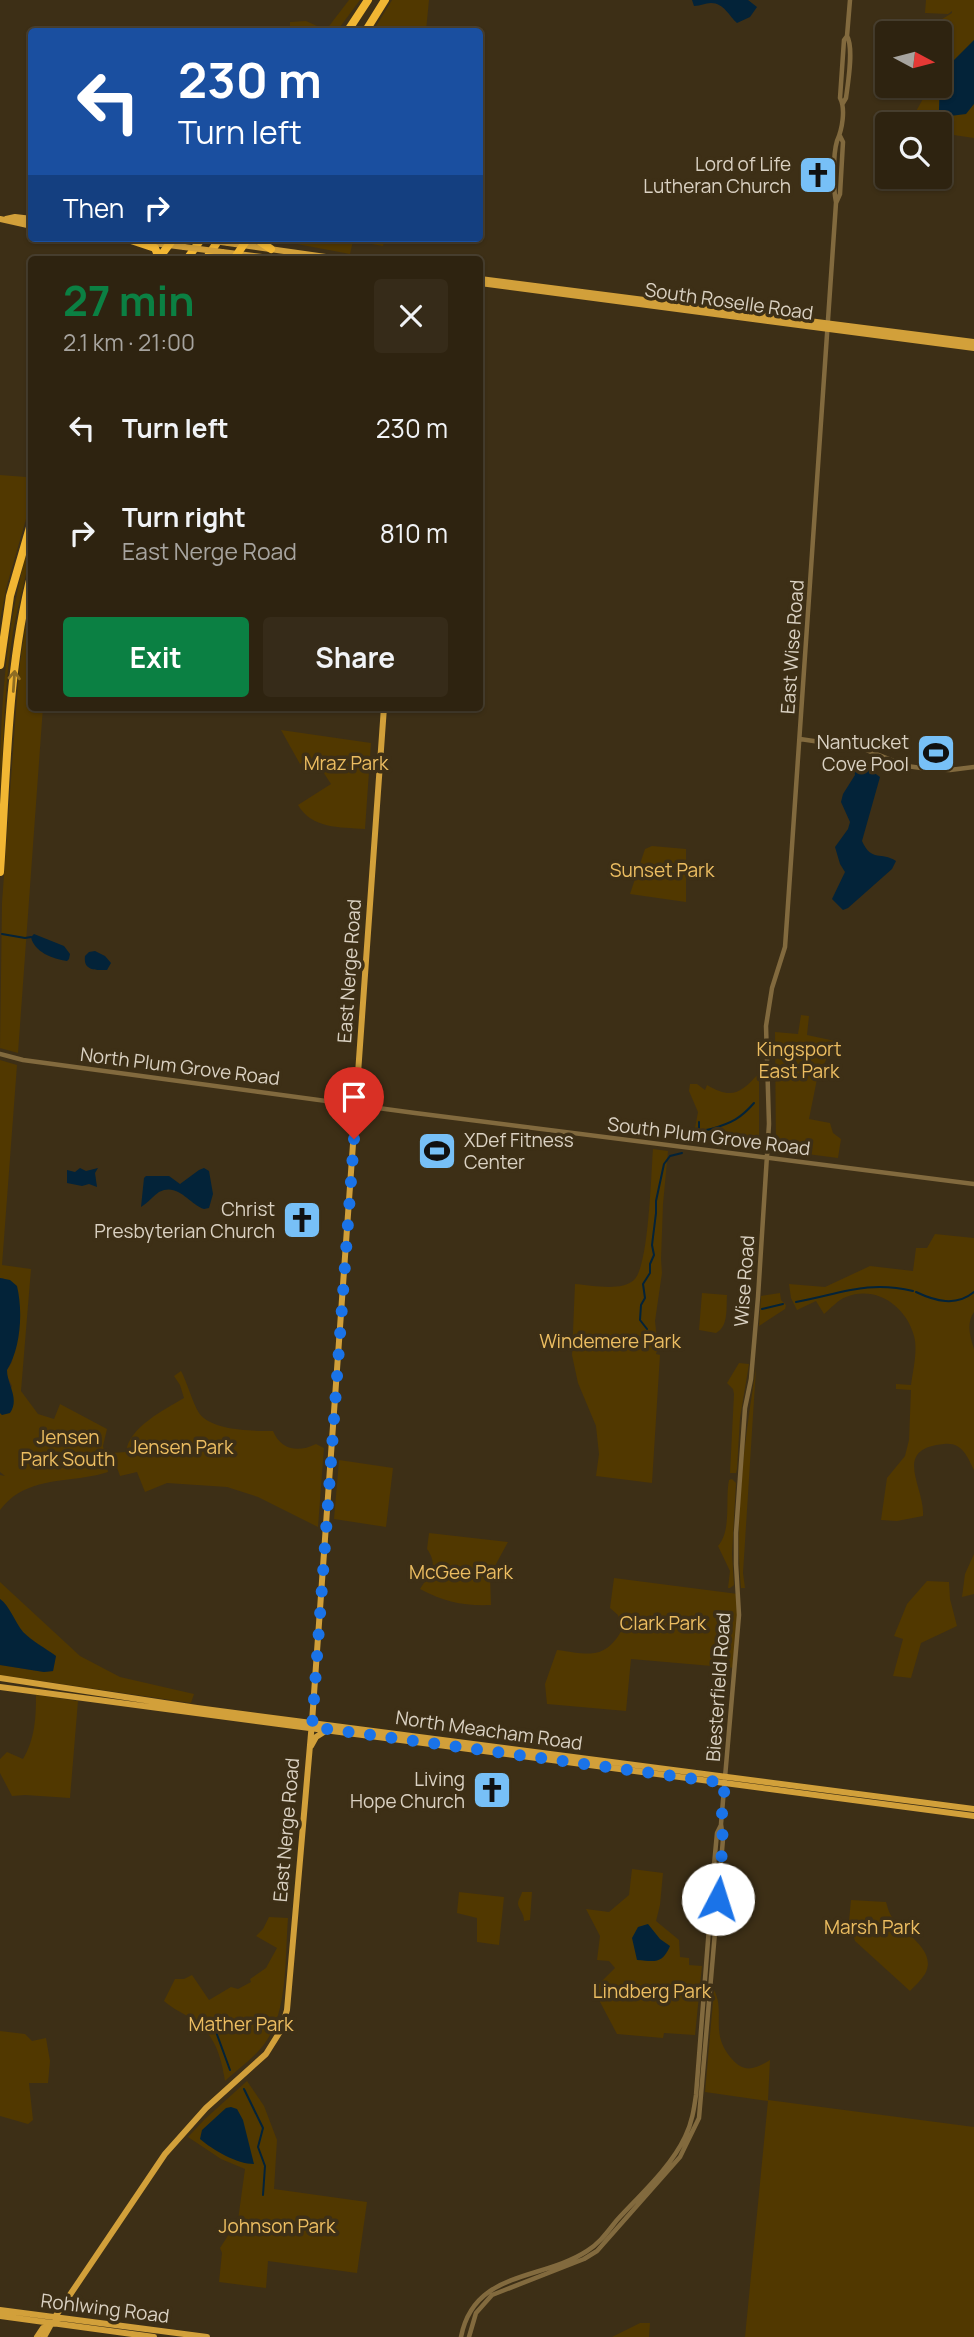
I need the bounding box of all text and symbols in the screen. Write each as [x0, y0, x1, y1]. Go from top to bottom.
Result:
north arrow [875, 21, 952, 98]
map controls [875, 21, 952, 189]
text: 230 m [178, 46, 322, 113]
icon: left [63, 56, 154, 147]
text: Turn left [178, 110, 302, 154]
button: search [875, 112, 952, 189]
place label: Lord of Life Lutheran Church [643, 151, 791, 199]
church icon: Lord of Life Lutheran Church [797, 154, 839, 196]
icon: right [138, 189, 176, 227]
text: Then [63, 190, 124, 226]
text: 27 min [63, 271, 195, 329]
street label: South Roselle Road [643, 276, 815, 326]
button: close [374, 279, 448, 353]
text: 2.1 km · 21:00 [63, 326, 195, 358]
icon: left [63, 409, 101, 447]
text: Turn left [122, 410, 229, 446]
text: 230 m [376, 410, 448, 446]
text: Turn right [122, 499, 246, 535]
icon: right [63, 514, 101, 552]
text: 810 m [380, 515, 448, 551]
text: East Nerge Road [122, 535, 297, 567]
street label: East Wise Road [774, 579, 810, 715]
button: Exit [63, 617, 249, 697]
button: Share [263, 617, 448, 697]
one-way arrow [8, 671, 21, 693]
place label: Nantucket Cove Pool [817, 729, 909, 777]
sports icon: Nantucket Cove Pool [915, 732, 957, 774]
park label: Mraz Park [304, 750, 389, 776]
park label: Sunset Park [610, 857, 715, 883]
street label: East Nerge Road [331, 898, 367, 1044]
park label: Kingsport East Park [756, 1036, 842, 1084]
street label: North Plum Grove Road [79, 1041, 281, 1091]
pin [324, 1067, 384, 1139]
icon: arrive [335, 1078, 373, 1116]
street label: South Plum Grove Road [606, 1111, 812, 1161]
place label: XDef Fitness Center [464, 1127, 574, 1175]
sports icon: XDef Fitness Center [416, 1130, 458, 1172]
place label: Christ Presbyterian Church [94, 1196, 275, 1244]
church icon: Christ Presbyterian Church [281, 1199, 323, 1241]
street label: Wise Road [728, 1234, 760, 1328]
park label: Windemere Park [539, 1328, 681, 1354]
park label: Jensen Park South [21, 1424, 115, 1472]
park label: Jensen Park [129, 1434, 234, 1460]
park label: McGee Park [409, 1559, 513, 1585]
park label: Clark Park [620, 1610, 707, 1636]
street label: Biesterfield Road [700, 1612, 736, 1762]
street label: North Meacham Road [394, 1704, 584, 1756]
street label: East Nerge Road [267, 1757, 305, 1903]
place label: Living Hope Church [350, 1766, 465, 1814]
church icon: Living Hope Church [471, 1769, 513, 1811]
position arrow [681, 1862, 755, 1936]
park label: Marsh Park [824, 1914, 921, 1940]
park label: Lindberg Park [593, 1978, 712, 2004]
park label: Mather Park [188, 2011, 294, 2037]
park label: Johnson Park [219, 2213, 336, 2239]
street label: Rohlwing Road [39, 2287, 171, 2329]

